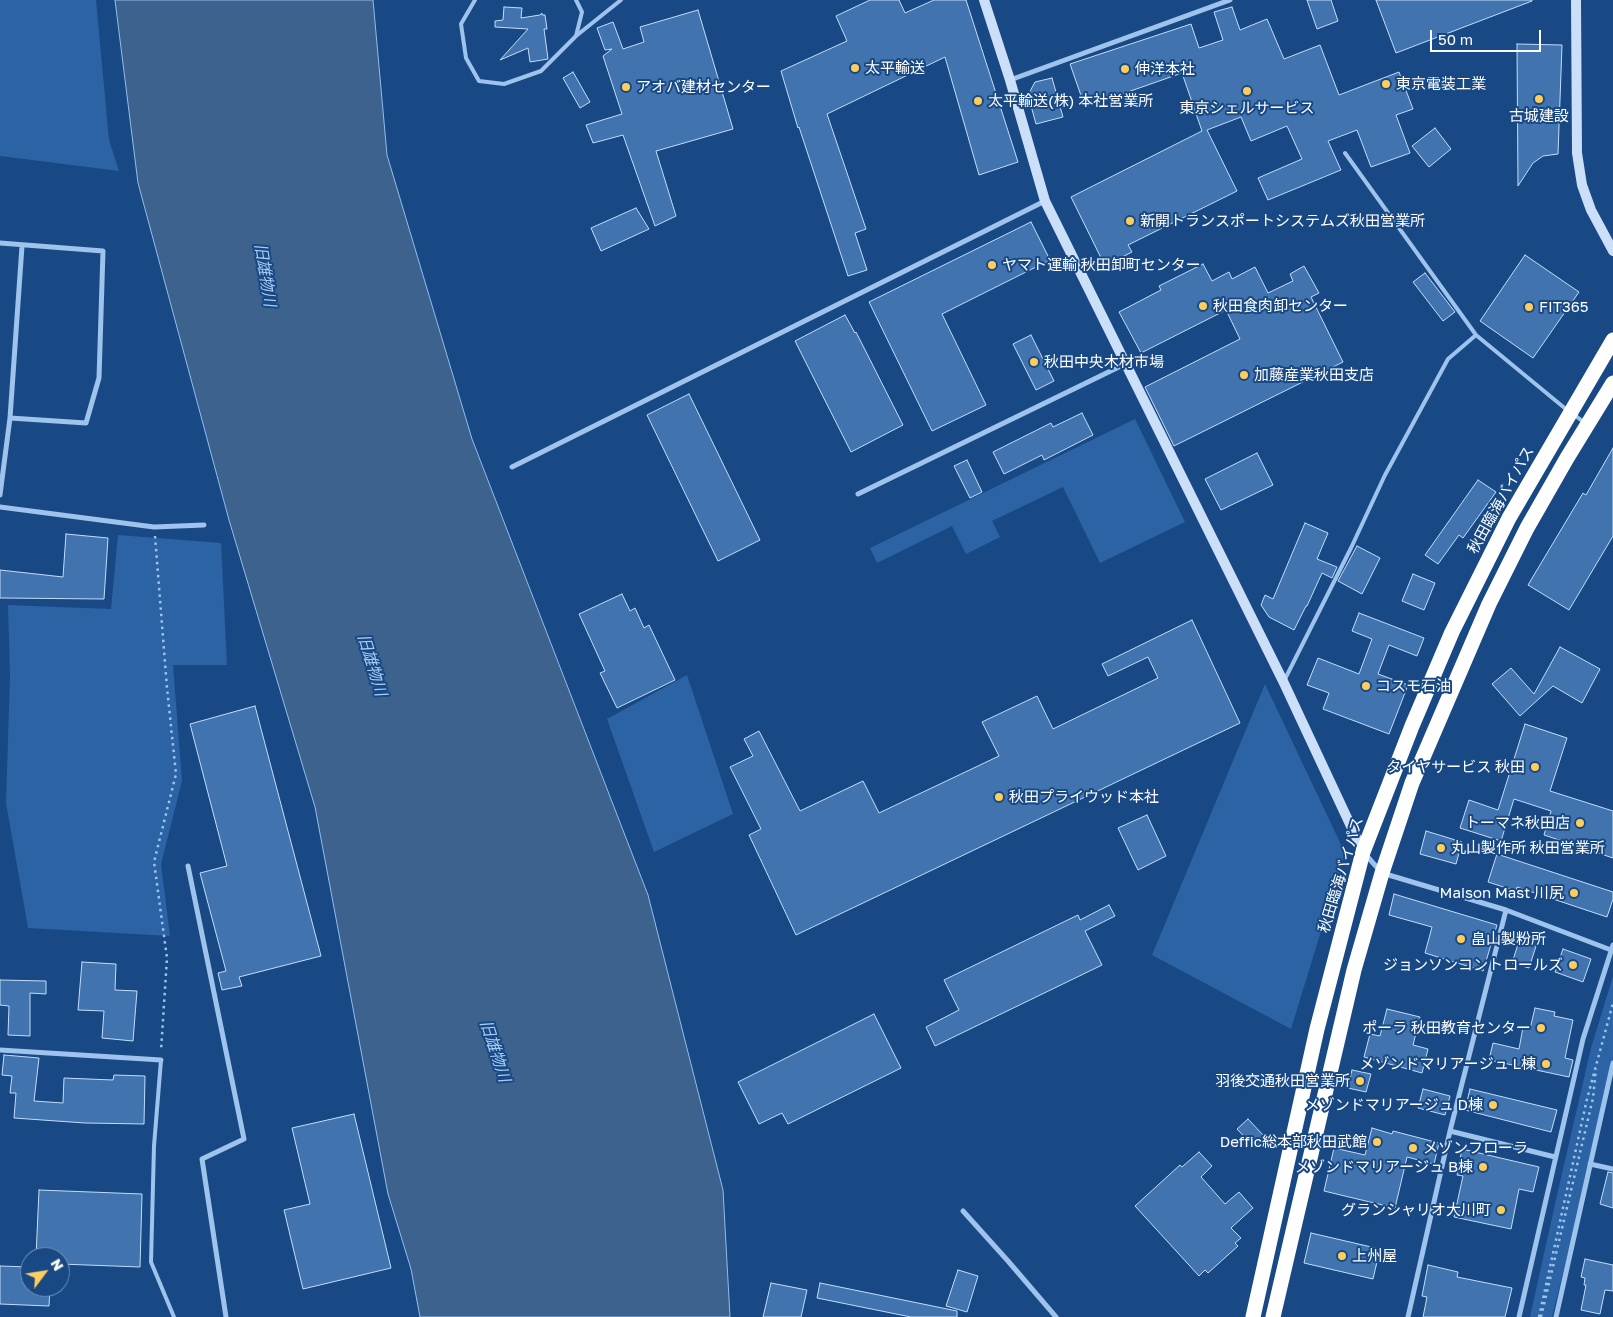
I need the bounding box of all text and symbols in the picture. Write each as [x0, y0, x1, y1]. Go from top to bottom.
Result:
scale bar [1433, 20, 1544, 52]
text: 50 m [1438, 30, 1473, 48]
place label: 太平輸送 [865, 59, 925, 77]
place label: 伸洋本社 [1135, 60, 1195, 78]
marker: 太平輸送 [849, 62, 861, 74]
marker: 伸洋本社 [1119, 63, 1131, 75]
place label: 東京電装工業 [1396, 75, 1486, 93]
place label: アオバ建材センター [636, 78, 771, 96]
marker: 東京電装工業 [1380, 78, 1392, 90]
marker: アオバ建材センター [620, 81, 632, 93]
marker: 東京シェルサービス [1241, 85, 1253, 97]
place label: 太平輸送(株) 本社営業所 [988, 92, 1153, 110]
marker: 古城建設 [1533, 93, 1545, 105]
marker: 太平輸送(株) 本社営業所 [972, 95, 984, 107]
place label: 東京シェルサービス [1180, 99, 1314, 117]
place label: 古城建設 [1509, 107, 1569, 125]
place label: 新開トランスポートシステムズ秋田営業所 [1140, 212, 1425, 230]
marker: 新開トランスポートシステムズ秋田営業所 [1124, 215, 1136, 227]
water label: 旧雄物川 [251, 242, 279, 308]
place label: ヤマト運輸 秋田卸町センター [1002, 256, 1201, 274]
marker: ヤマト運輸 秋田卸町センター [986, 259, 998, 271]
place label: 秋田食肉卸センター [1213, 297, 1348, 315]
place label: FIT365 [1539, 298, 1588, 316]
marker: 秋田食肉卸センター [1197, 300, 1209, 312]
marker: FIT365 [1523, 301, 1535, 313]
place label: 秋田中央木材市場 [1044, 353, 1164, 371]
marker: 秋田中央木材市場 [1028, 356, 1040, 368]
place label: 加藤産業秋田支店 [1254, 366, 1374, 384]
marker: 加藤産業秋田支店 [1238, 369, 1250, 381]
street label: 秋田臨海バイパス [1464, 443, 1538, 557]
water label: 旧雄物川 [353, 632, 391, 698]
place label: コスモ石油 [1376, 677, 1451, 695]
marker: コスモ石油 [1360, 680, 1372, 692]
place label: タイヤサービス 秋田 [1386, 758, 1525, 776]
marker: タイヤサービス 秋田 [1529, 761, 1541, 773]
place label: 秋田プライウッド本社 [1009, 788, 1159, 806]
marker: 秋田プライウッド本社 [993, 791, 1005, 803]
place label: トーマネ秋田店 [1465, 814, 1570, 832]
street label: 秋田臨海バイパス [1315, 815, 1367, 935]
marker: トーマネ秋田店 [1574, 817, 1586, 829]
place label: 丸山製作所 秋田営業所 [1451, 839, 1605, 857]
marker: 丸山製作所 秋田営業所 [1435, 842, 1447, 854]
place label: Maison Mast 川尻 [1440, 884, 1564, 902]
marker: Maison Mast 川尻 [1568, 887, 1580, 899]
place label: 畠山製粉所 [1471, 930, 1546, 948]
marker: 畠山製粉所 [1455, 933, 1467, 945]
place label: ジョンソンコントロールズ [1383, 956, 1563, 974]
marker: ジョンソンコントロールズ [1567, 959, 1579, 971]
water label: 旧雄物川 [476, 1018, 514, 1084]
place label: ポーラ 秋田教育センター [1362, 1019, 1531, 1037]
marker: ポーラ 秋田教育センター [1535, 1022, 1547, 1034]
place label: メゾンドマリアージュ L棟 [1360, 1055, 1536, 1073]
marker: メゾンドマリアージュ L棟 [1540, 1058, 1552, 1070]
place label: 羽後交通秋田営業所 [1215, 1072, 1350, 1090]
marker: 羽後交通秋田営業所 [1354, 1075, 1366, 1087]
place label: メゾンドマリアージュ D棟 [1305, 1096, 1483, 1114]
marker: メゾンドマリアージュ D棟 [1487, 1099, 1499, 1111]
place label: Deffic総本部秋田武館 [1220, 1133, 1367, 1151]
marker: Deffic総本部秋田武館 [1371, 1136, 1383, 1148]
place label: メゾンフローラ [1423, 1139, 1528, 1157]
marker: メゾンフローラ [1407, 1142, 1419, 1154]
place label: メゾンドマリアージュ B棟 [1295, 1158, 1473, 1176]
marker: メゾンドマリアージュ B棟 [1477, 1161, 1489, 1173]
place label: グランシャリオ大川町 [1341, 1201, 1491, 1219]
marker: グランシャリオ大川町 [1495, 1204, 1507, 1216]
north arrow [20, 1247, 70, 1297]
place label: 上州屋 [1352, 1247, 1397, 1265]
marker: 上州屋 [1336, 1250, 1348, 1262]
text: N [47, 1256, 67, 1273]

